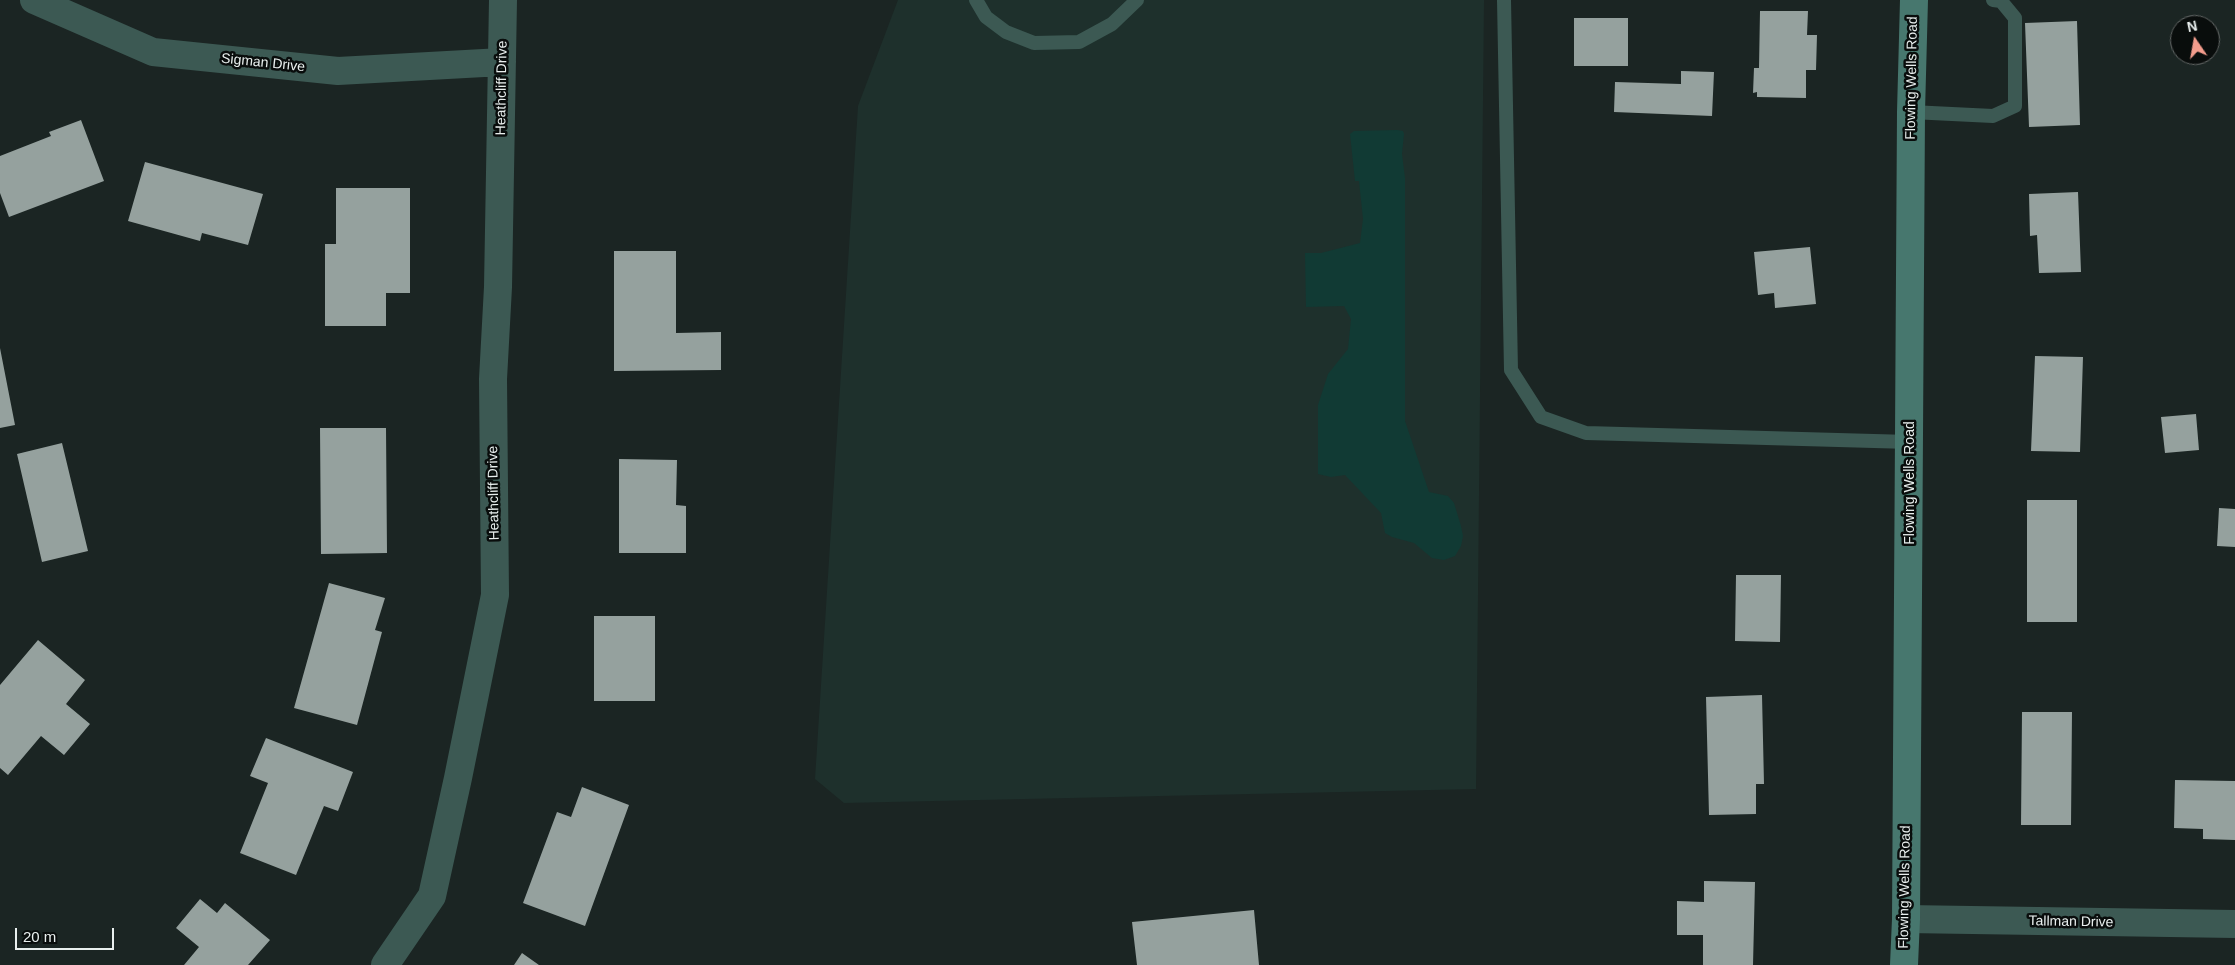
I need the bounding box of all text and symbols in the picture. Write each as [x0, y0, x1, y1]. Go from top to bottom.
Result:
north arrow [2170, 15, 2220, 65]
street label: Flowing Wells Road [1903, 16, 1921, 140]
text: N [2185, 17, 2199, 35]
street label: Heathcliff Drive [493, 41, 511, 135]
street label: Sigman Drive [220, 50, 306, 76]
street label: Flowing Wells Road [1902, 421, 1918, 545]
street label: Heathcliff Drive [485, 446, 503, 540]
street label: Flowing Wells Road [1896, 825, 1914, 949]
street label: Tallman Drive [2028, 913, 2114, 931]
scale bar [18, 918, 116, 950]
text: 20 m [23, 928, 56, 945]

